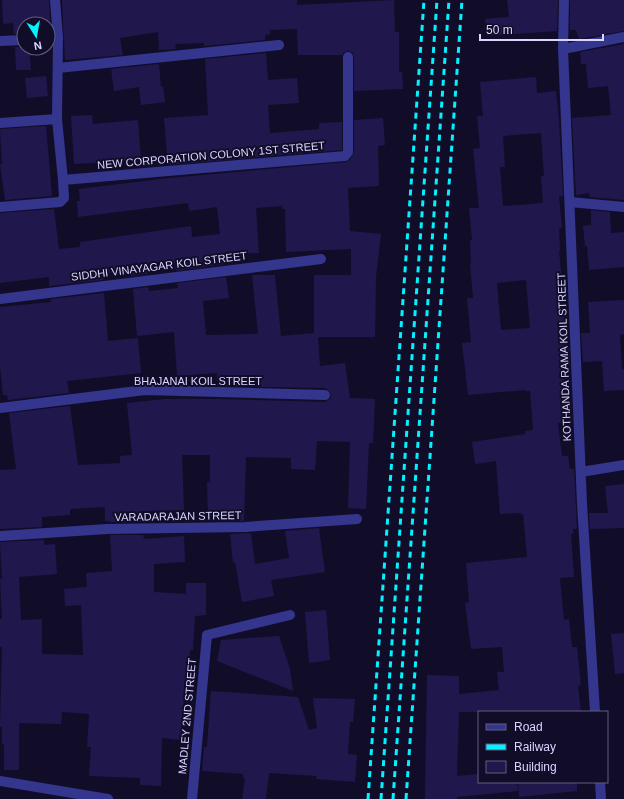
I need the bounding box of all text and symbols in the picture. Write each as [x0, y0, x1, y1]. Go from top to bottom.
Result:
north arrow [16, 16, 56, 56]
scale bar [480, 16, 603, 42]
text: 50 m [486, 23, 513, 37]
text: N [33, 39, 43, 52]
street label: NEW CORPORATION COLONY 1ST STREET [97, 139, 326, 171]
street label: SIDDHI VINAYAGAR KOIL STREET [70, 249, 248, 283]
street label: KOTHANDA RAMA KOIL STREET [555, 272, 573, 442]
street label: BHAJANAI KOIL STREET [134, 375, 262, 387]
street label: VARADARAJAN STREET [114, 509, 242, 523]
street label: MADLEY 2ND STREET [176, 657, 198, 775]
legend [478, 711, 608, 783]
text: Road [514, 720, 543, 734]
text: Railway [514, 740, 556, 754]
text: Building [514, 760, 557, 774]

